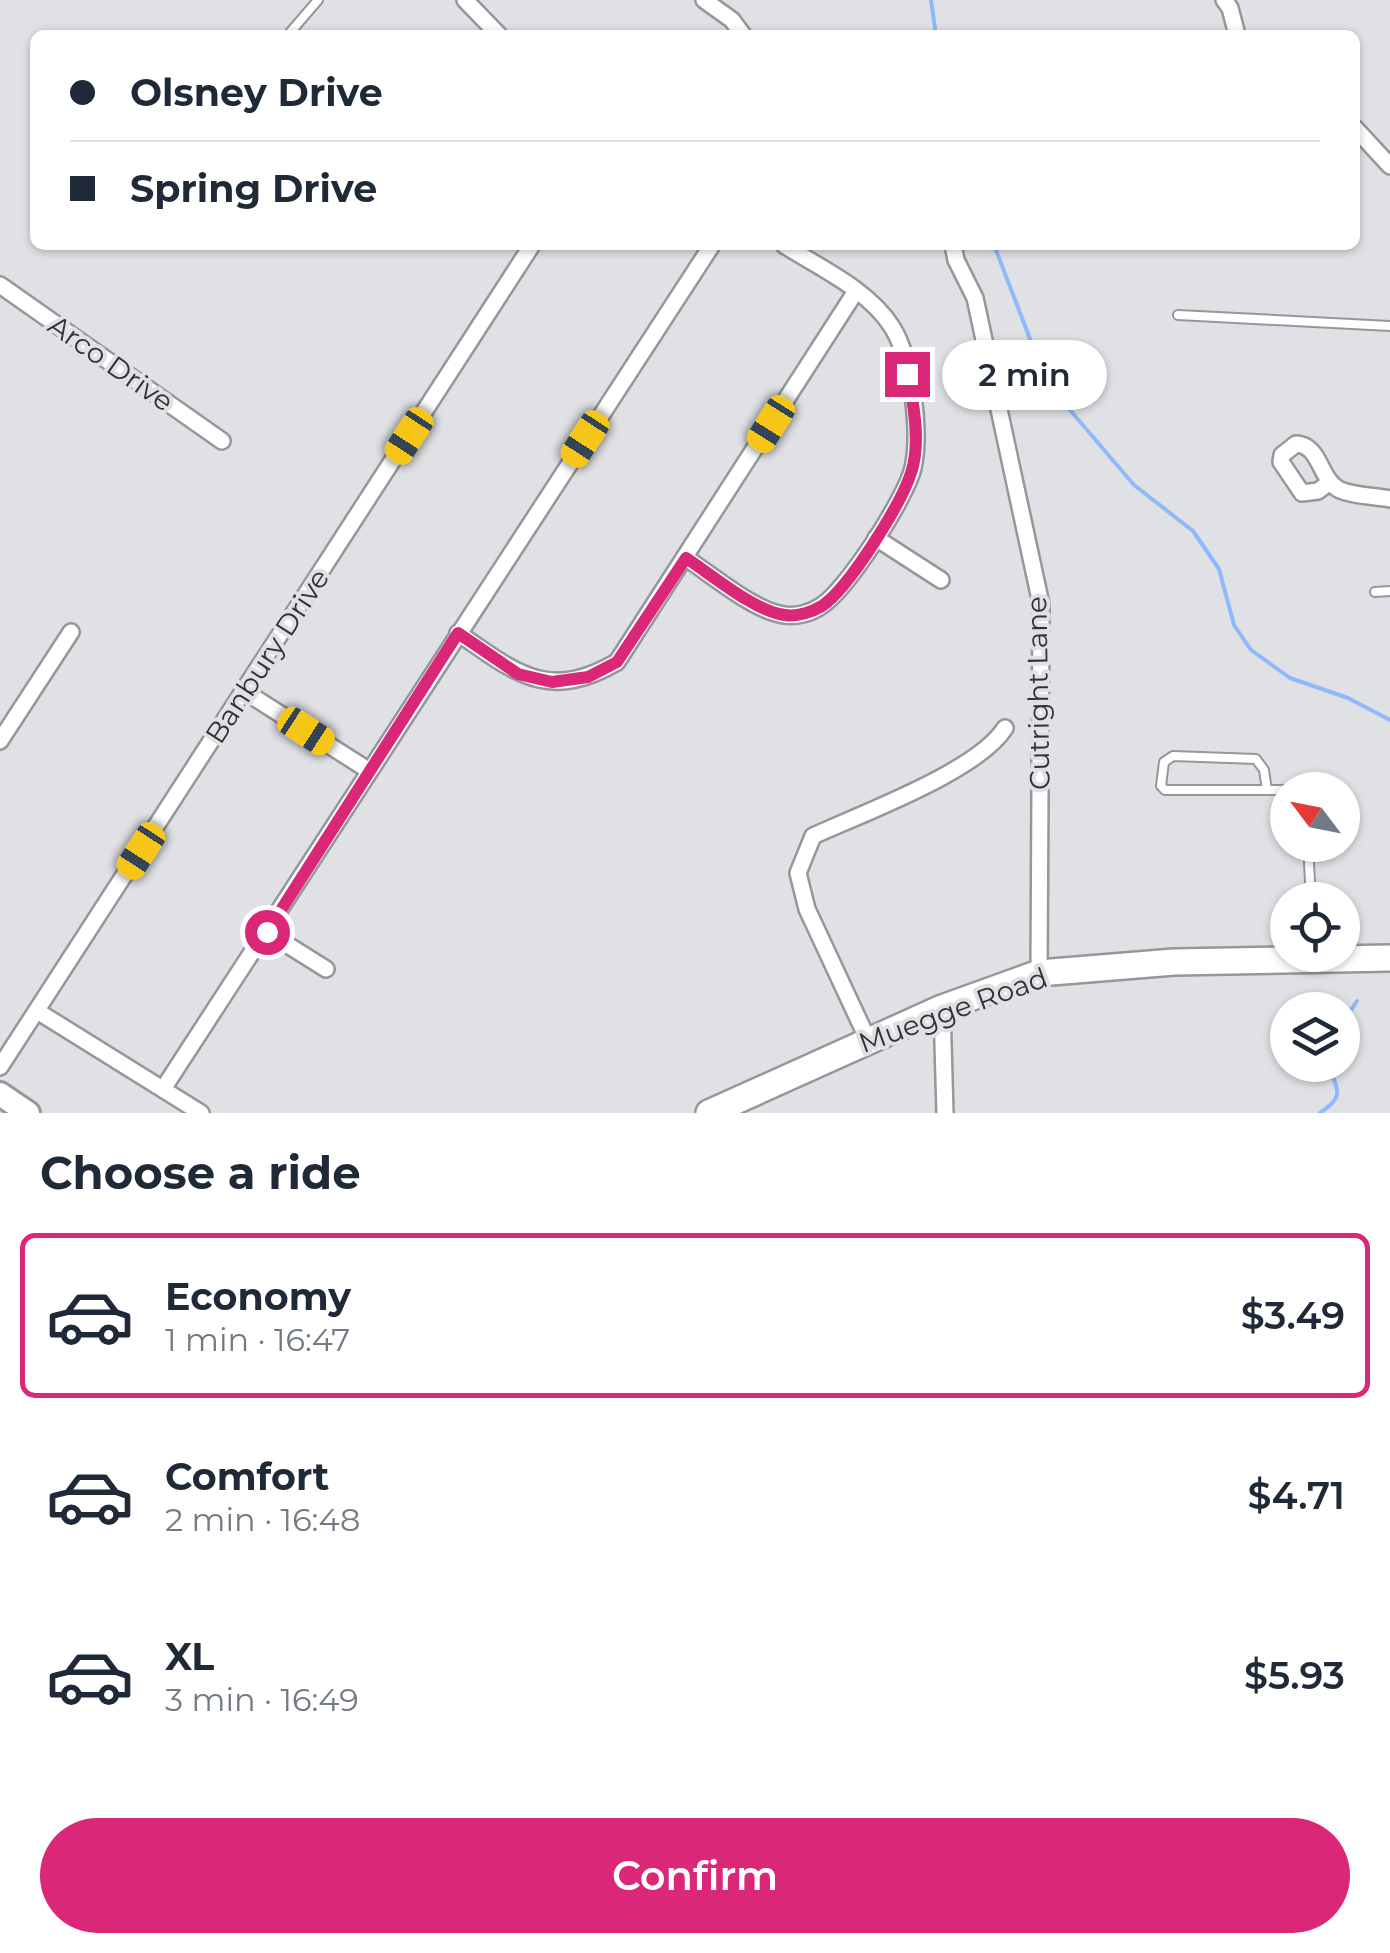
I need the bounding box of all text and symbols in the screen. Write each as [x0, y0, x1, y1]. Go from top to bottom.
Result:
text: Olsney Drive [130, 69, 383, 116]
text: Spring Drive [130, 165, 377, 212]
street label: Arco Drive [42, 308, 180, 418]
callout: 2 min [942, 339, 1107, 409]
route end [885, 352, 930, 397]
text: 2 min [978, 355, 1071, 394]
car [742, 391, 800, 457]
car [380, 403, 438, 469]
car [556, 406, 614, 472]
street label: Banbury Drive [198, 562, 336, 750]
street label: Cutright Lane [1019, 596, 1057, 790]
car [273, 702, 339, 760]
north arrow [1270, 772, 1360, 862]
map controls [1270, 772, 1360, 1082]
car [112, 818, 170, 884]
button: locate [1270, 882, 1360, 972]
route start [245, 910, 290, 955]
street label: Muegge Road [854, 960, 1052, 1060]
button: layers [1270, 992, 1360, 1082]
text: Choose a ride [40, 1145, 361, 1200]
icon: car [45, 1271, 135, 1361]
text: Economy [165, 1273, 351, 1320]
text: $3.49 [1241, 1292, 1345, 1339]
text: 1 min · 16:47 [165, 1320, 350, 1359]
icon: car [45, 1451, 135, 1541]
text: Comfort [165, 1453, 329, 1500]
text: $4.71 [1247, 1472, 1345, 1519]
text: 2 min · 16:48 [165, 1500, 360, 1539]
icon: car [45, 1631, 135, 1721]
text: XL [165, 1633, 214, 1680]
text: $5.93 [1244, 1652, 1345, 1699]
text: 3 min · 16:49 [165, 1680, 359, 1719]
button: Confirm [40, 1818, 1350, 1933]

